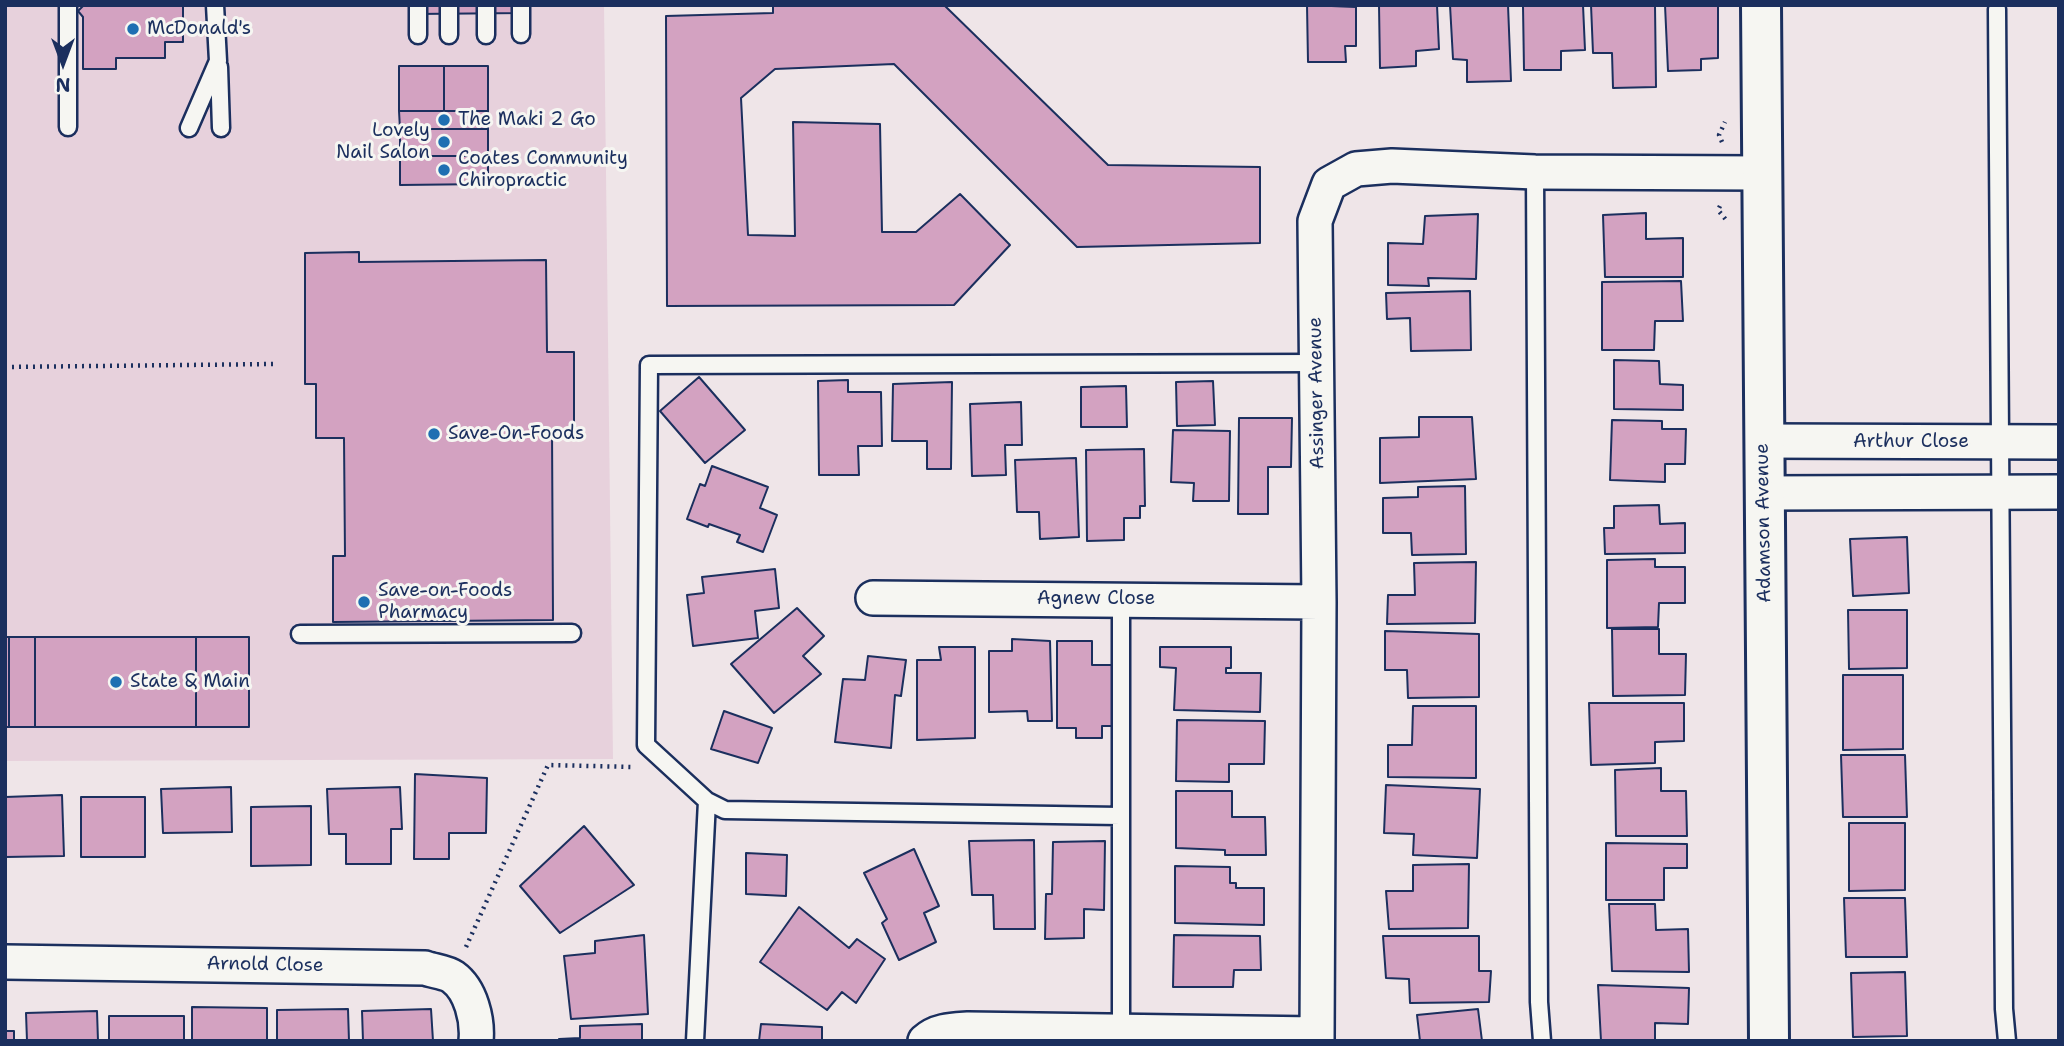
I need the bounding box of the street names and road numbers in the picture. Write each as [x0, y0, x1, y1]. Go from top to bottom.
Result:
street label: Assinger Avenue [1304, 317, 1330, 469]
street label: Arthur Close [1853, 431, 1969, 453]
street label: Adamson Avenue [1751, 443, 1777, 603]
street label: Agnew Close [1037, 588, 1155, 610]
street label: Arnold Close [206, 953, 324, 977]

